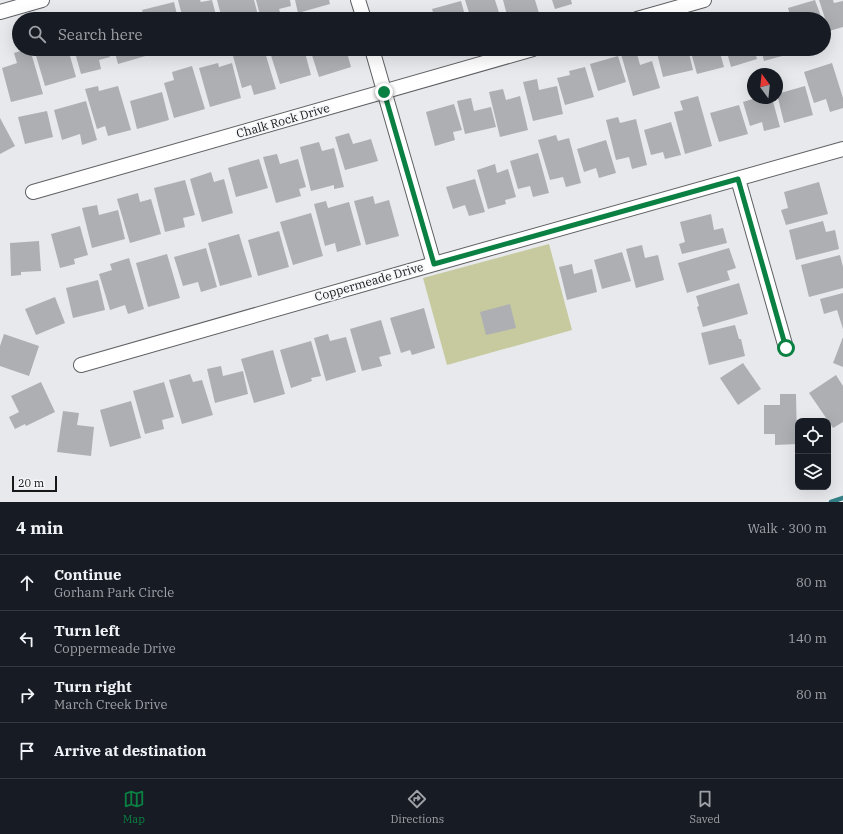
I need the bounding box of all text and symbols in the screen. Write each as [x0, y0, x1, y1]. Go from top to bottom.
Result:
search box [12, 12, 831, 56]
icon: search [26, 23, 48, 45]
text: Search here [58, 25, 143, 44]
north arrow [747, 68, 783, 104]
route end [375, 83, 393, 101]
street label: Chalk Rock Drive [235, 100, 331, 141]
street label: Coppermeade Drive [313, 259, 425, 304]
route start [777, 339, 795, 357]
map controls [795, 418, 831, 490]
button: locate [795, 418, 831, 454]
button: layers [795, 454, 831, 490]
scale bar [12, 474, 57, 493]
text: 20 m [18, 476, 44, 490]
text: 4 min [16, 517, 64, 539]
text: Walk · 300 m [748, 520, 827, 537]
text: Continue [54, 565, 121, 584]
icon: ahead [16, 572, 38, 594]
text: 80 m [796, 574, 827, 591]
text: Gorham Park Circle [54, 584, 174, 601]
text: Turn left [54, 621, 120, 640]
icon: left [16, 628, 38, 650]
text: 140 m [788, 630, 827, 647]
text: Coppermeade Drive [54, 640, 176, 657]
text: Turn right [54, 677, 132, 696]
icon: right [16, 684, 38, 706]
text: 80 m [796, 686, 827, 703]
text: March Creek Drive [54, 696, 167, 713]
icon: arrive [16, 740, 38, 762]
text: Arrive at destination [54, 741, 206, 760]
tab: Map [123, 788, 145, 826]
tab: Directions [390, 788, 444, 826]
tab: Saved [689, 788, 720, 826]

